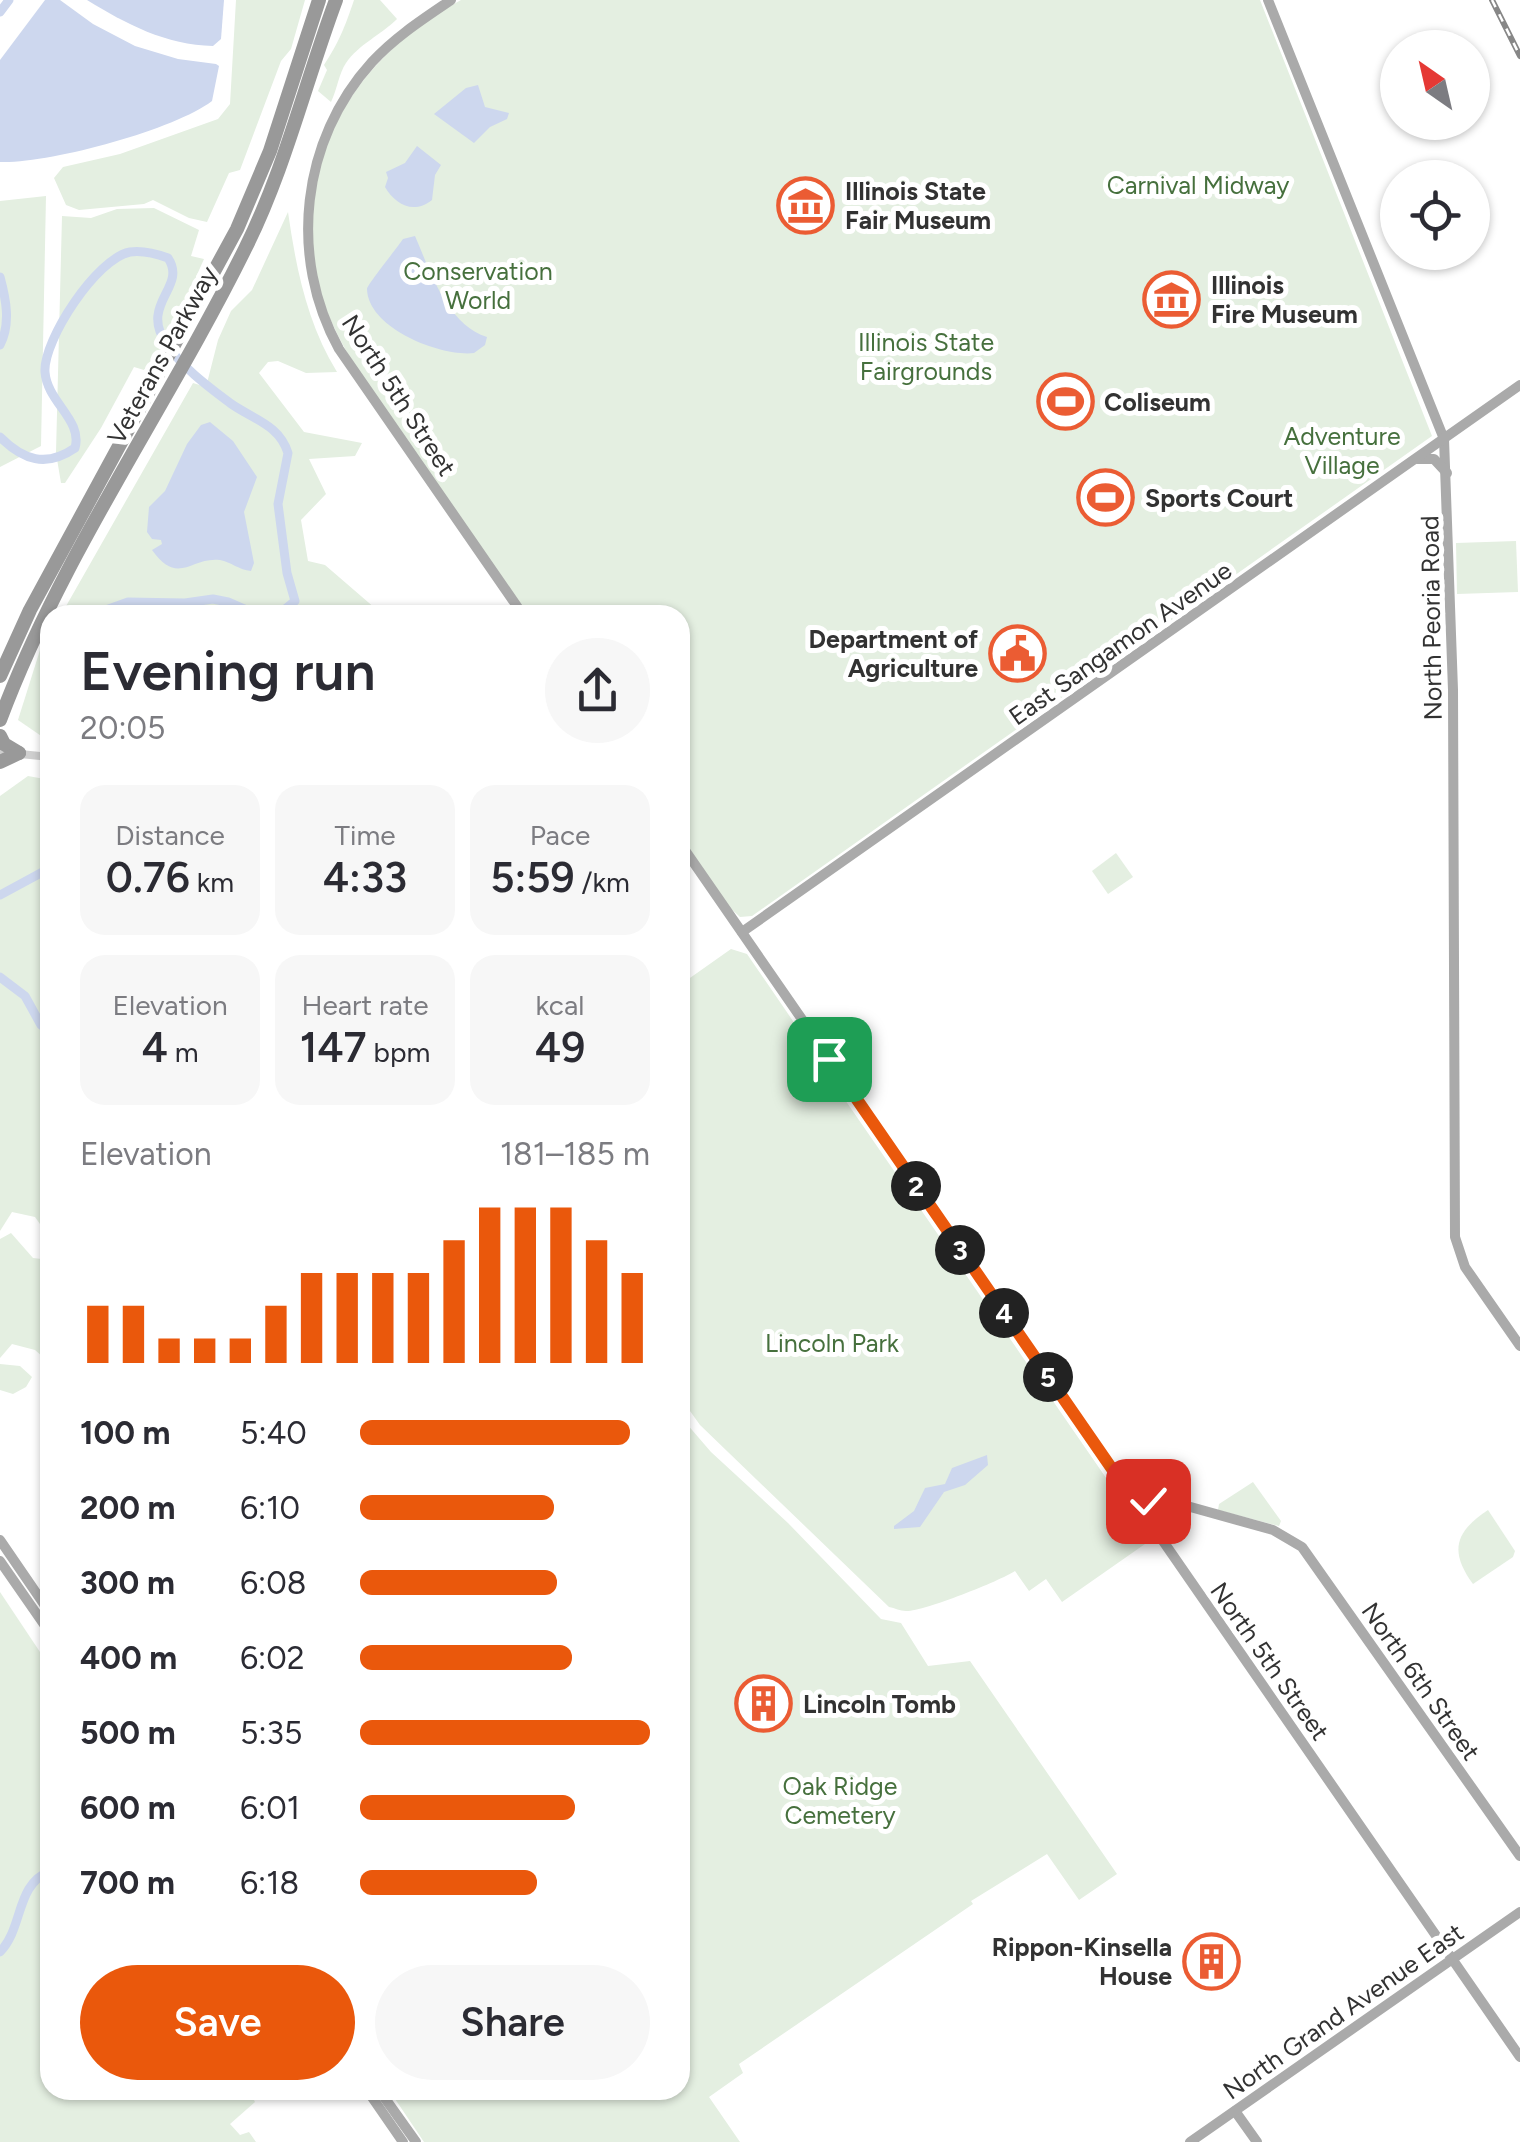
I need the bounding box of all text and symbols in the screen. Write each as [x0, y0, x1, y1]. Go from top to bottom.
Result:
north arrow [1380, 30, 1490, 140]
map controls [1380, 30, 1490, 270]
button: locate [1380, 160, 1490, 270]
park label: Carnival Midway [1107, 170, 1289, 200]
museum icon: Illinois State Fair Museum [776, 175, 836, 235]
place label: Illinois State Fair Museum [845, 176, 991, 235]
park label: Conservation World [403, 256, 553, 315]
street label: Veterans Parkway [101, 261, 223, 449]
museum icon: Illinois Fire Museum [1142, 269, 1202, 329]
place label: Illinois Fire Museum [1211, 270, 1358, 329]
street label: North 5th Street [336, 309, 462, 481]
park label: Illinois State Fairgrounds [858, 327, 994, 386]
sports icon: Coliseum [1035, 372, 1095, 432]
place label: Coliseum [1104, 387, 1211, 417]
park label: Adventure Village [1283, 421, 1401, 480]
sports icon: Sports Court [1076, 468, 1136, 528]
place label: Sports Court [1145, 483, 1293, 513]
street label: North Peoria Road [1414, 515, 1448, 721]
street label: East Sangamon Avenue [1003, 555, 1237, 731]
public building icon: Department of Agriculture [987, 623, 1047, 683]
place label: Department of Agriculture [809, 624, 978, 683]
text: Evening run [80, 638, 376, 704]
button: share [545, 638, 650, 743]
text: 20:05 [80, 709, 165, 747]
text: Distance [115, 818, 225, 852]
text: Time [334, 818, 396, 852]
text: Pace [530, 818, 590, 852]
text: 0.76 [106, 852, 190, 903]
text: 4:33 [323, 852, 407, 903]
text: 5:59 [490, 852, 575, 903]
text: km [190, 865, 234, 899]
text: /km [575, 865, 630, 899]
text: Elevation [112, 988, 228, 1022]
text: Heart rate [301, 988, 429, 1022]
text: kcal [536, 988, 584, 1022]
pin [787, 1017, 872, 1102]
text: 4 [141, 1022, 168, 1073]
text: 147 [300, 1022, 367, 1073]
text: 49 [535, 1022, 585, 1073]
icon: arrive [802, 1032, 857, 1087]
text: m [168, 1035, 199, 1069]
text: bpm [367, 1035, 430, 1069]
text: Elevation [80, 1135, 212, 1173]
text: 181–185 m [500, 1135, 650, 1173]
pin: 2 [891, 1161, 941, 1211]
text: 2 [908, 1169, 924, 1203]
pin: 3 [935, 1225, 985, 1275]
text: 3 [952, 1233, 968, 1267]
pin: 4 [979, 1288, 1029, 1338]
text: 4 [995, 1296, 1013, 1330]
park label: Lincoln Park [765, 1328, 900, 1358]
pin: 5 [1023, 1352, 1073, 1402]
text: 5 [1040, 1360, 1056, 1394]
text: 100 m [80, 1414, 171, 1452]
text: 5:40 [240, 1414, 307, 1452]
pin [1106, 1459, 1191, 1544]
icon: check [1121, 1474, 1176, 1529]
text: 200 m [80, 1489, 176, 1527]
text: 6:10 [240, 1489, 300, 1527]
text: 300 m [80, 1564, 175, 1602]
text: 6:08 [240, 1564, 306, 1602]
street label: North 5th Street [1204, 1576, 1336, 1746]
street label: North 6th Street [1355, 1596, 1487, 1766]
text: 400 m [80, 1639, 177, 1677]
text: 6:02 [240, 1639, 305, 1677]
building icon: Lincoln Tomb [734, 1674, 794, 1734]
place label: Lincoln Tomb [803, 1689, 956, 1719]
text: 500 m [80, 1714, 176, 1752]
text: 5:35 [240, 1714, 302, 1752]
park label: Oak Ridge Cemetery [783, 1771, 897, 1830]
text: 600 m [80, 1789, 176, 1827]
text: 6:01 [240, 1789, 300, 1827]
text: 700 m [80, 1864, 175, 1902]
text: 6:18 [240, 1864, 299, 1902]
street label: North Grand Avenue East [1217, 1917, 1469, 2105]
building icon: Rippon-Kinsella House [1181, 1931, 1241, 1991]
place label: Rippon-Kinsella House [992, 1932, 1172, 1991]
button: Save [80, 1965, 355, 2080]
button: Share [375, 1965, 650, 2080]

